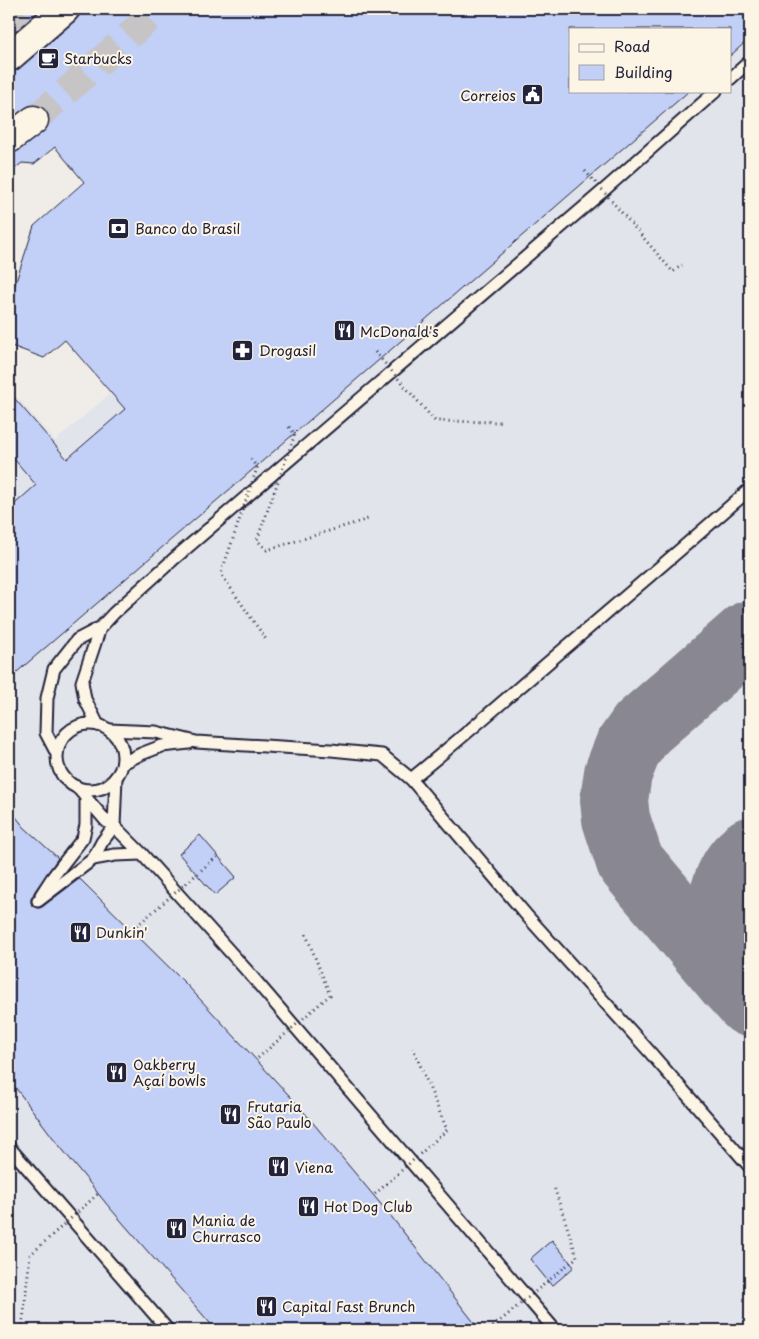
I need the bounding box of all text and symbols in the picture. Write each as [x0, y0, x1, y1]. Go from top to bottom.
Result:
legend [569, 28, 732, 92]
text: Road [614, 34, 650, 57]
cafe icon: Starbucks [36, 46, 60, 70]
place label: Starbucks [64, 48, 132, 69]
text: Building [614, 60, 673, 83]
public building icon: Correios [520, 83, 544, 107]
place label: Correios [460, 85, 516, 106]
bank icon: Banco do Brasil [107, 216, 131, 240]
place label: Banco do Brasil [135, 218, 240, 239]
restaurant icon: McDonald's [332, 319, 356, 343]
place label: McDonald's [360, 321, 439, 342]
pharmacy icon: Drogasil [231, 338, 255, 362]
place label: Drogasil [259, 340, 316, 361]
restaurant icon: Dunkin' [68, 920, 92, 944]
place label: Dunkin' [96, 922, 148, 943]
place label: Oakberry Açaí bowls [133, 1054, 206, 1091]
restaurant icon: Oakberry Açaí bowls [105, 1060, 129, 1084]
place label: Frutaria São Paulo [247, 1096, 312, 1133]
restaurant icon: Frutaria São Paulo [219, 1102, 243, 1126]
restaurant icon: Viena [267, 1155, 291, 1179]
place label: Viena [295, 1157, 333, 1178]
restaurant icon: Hot Dog Club [296, 1194, 320, 1218]
place label: Hot Dog Club [324, 1196, 413, 1217]
place label: Mania de Churrasco [192, 1210, 261, 1247]
restaurant icon: Mania de Churrasco [164, 1216, 188, 1240]
restaurant icon: Capital Fast Brunch [254, 1294, 278, 1318]
place label: Capital Fast Brunch [282, 1296, 415, 1317]

